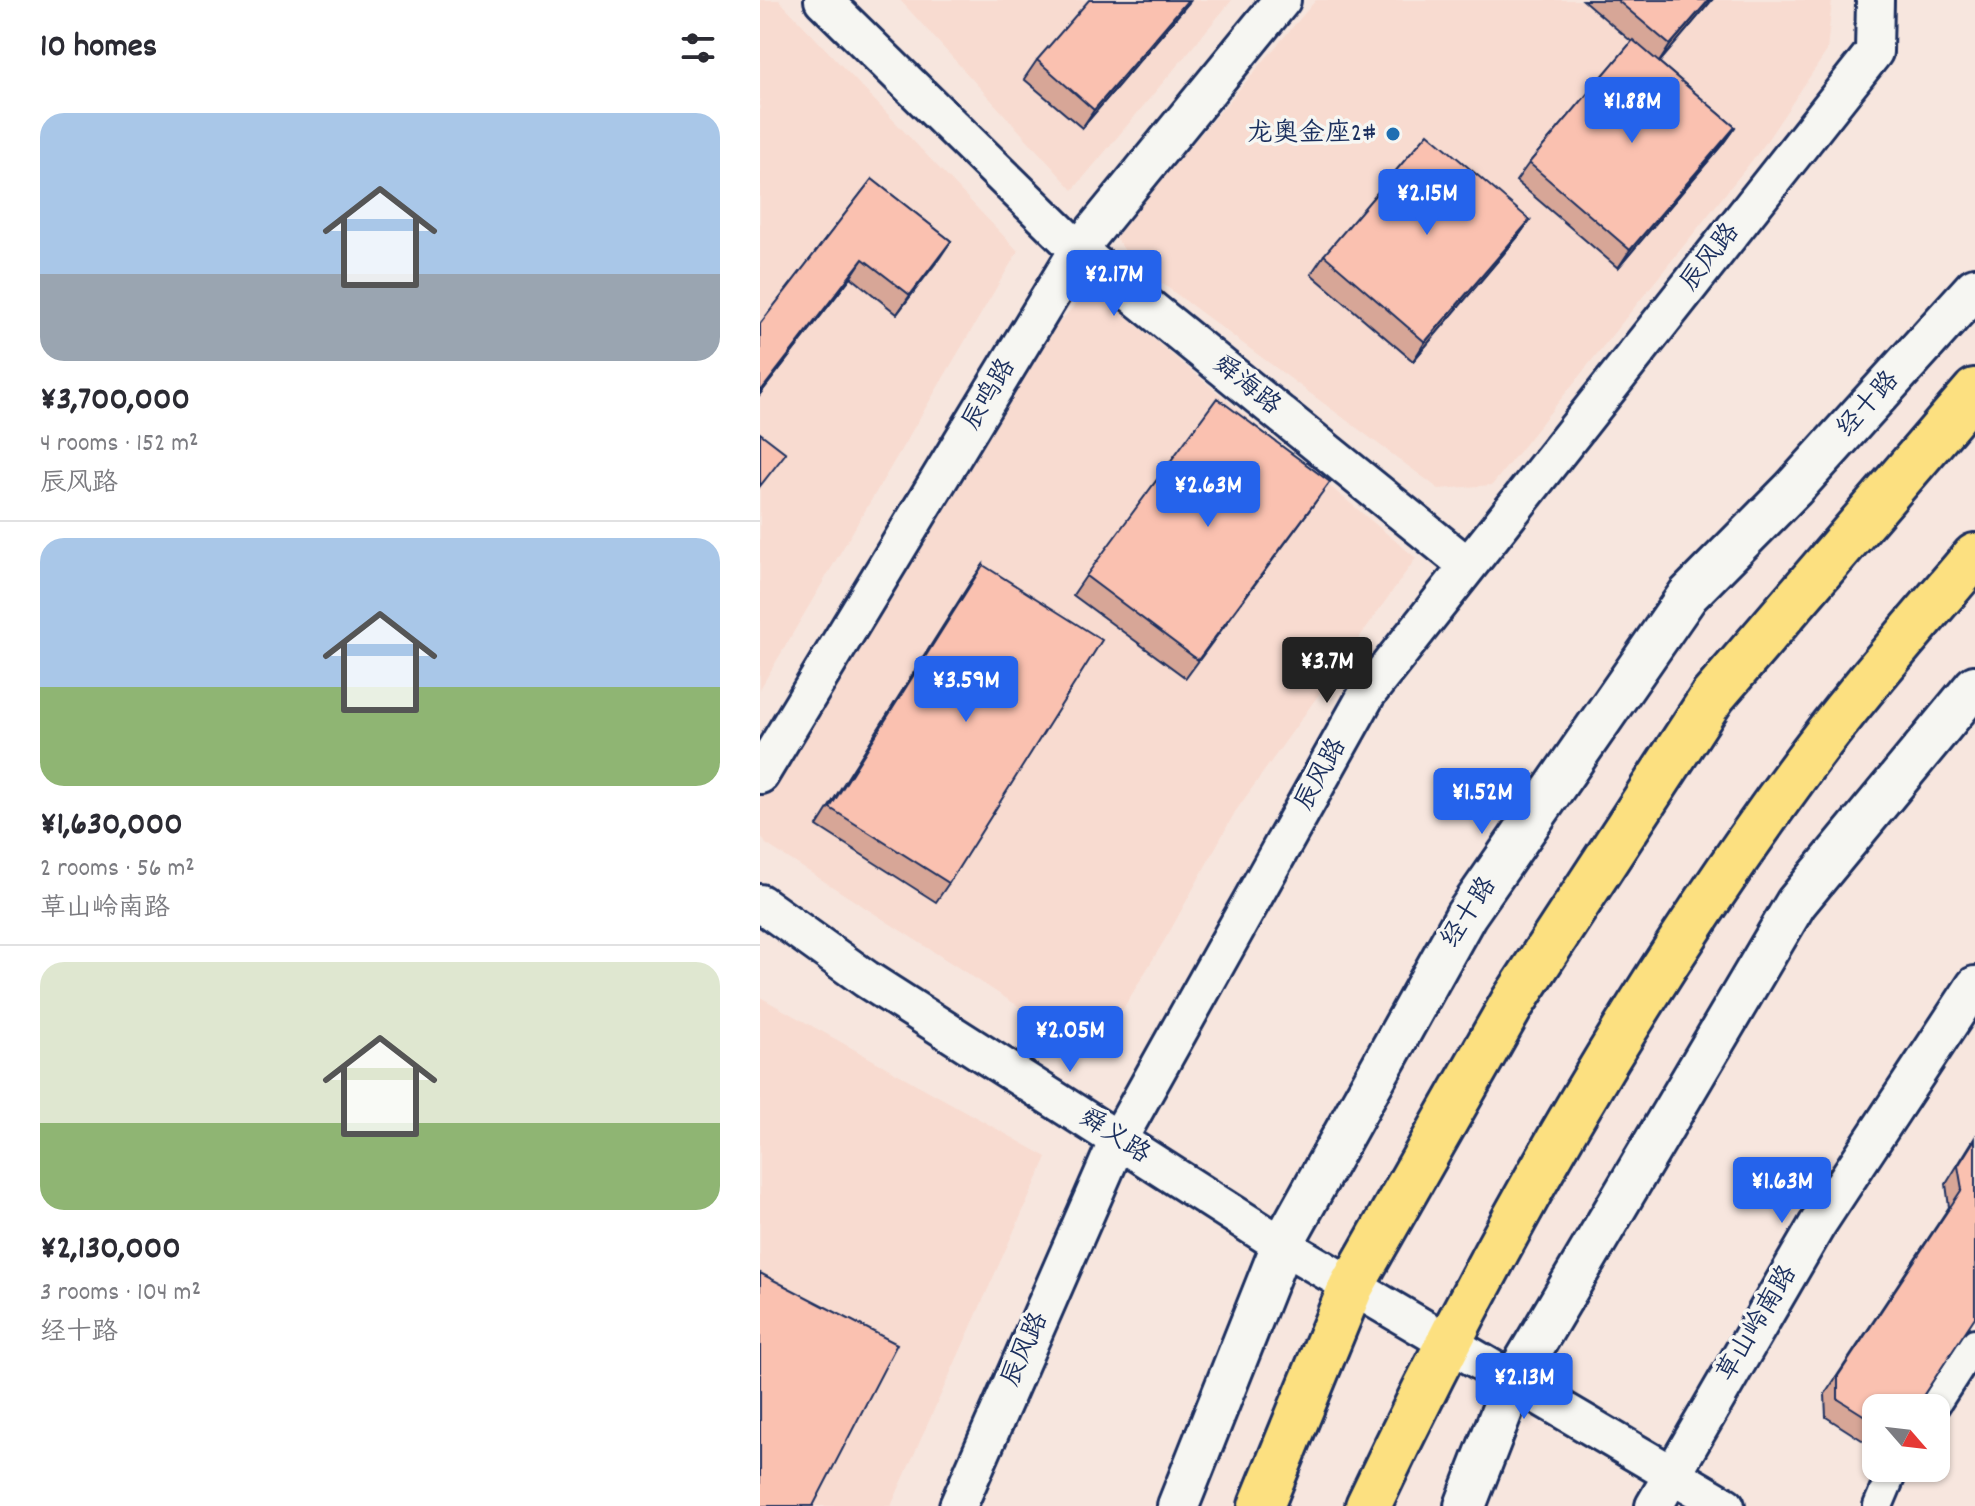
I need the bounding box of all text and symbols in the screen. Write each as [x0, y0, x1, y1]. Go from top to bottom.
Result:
text: 10 homes [40, 24, 157, 73]
icon: filters [676, 26, 720, 70]
pin: ¥1.88M [1567, 77, 1697, 145]
text: ¥1.88M [1603, 84, 1661, 121]
place label: 龙奥金座2# [1247, 116, 1377, 153]
marker: 龙奥金座2# [1384, 125, 1402, 143]
icon: home [308, 165, 452, 309]
pin: ¥2.15M [1362, 169, 1492, 237]
text: ¥2.15M [1396, 176, 1458, 213]
street label: 辰风路 [1672, 216, 1750, 300]
pin: ¥2.17M [1049, 250, 1179, 318]
text: ¥2.17M [1084, 257, 1144, 294]
street label: 舜海路 [1204, 347, 1288, 425]
street label: 辰鸣路 [954, 352, 1026, 438]
street label: 经十路 [1829, 364, 1909, 446]
text: ¥3,700,000 [40, 377, 190, 426]
text: 4 rooms · 152 m² [40, 426, 199, 463]
pin: ¥2.63M [1143, 461, 1273, 529]
text: 辰风路 [40, 466, 118, 503]
text: ¥2.63M [1174, 468, 1242, 505]
icon: home [308, 590, 452, 734]
pin: ¥3.7M [1271, 637, 1383, 705]
text: ¥3.7M [1300, 644, 1354, 681]
pin: ¥3.59M [901, 656, 1031, 724]
text: ¥3.59M [932, 663, 1000, 700]
street label: 辰风路 [1287, 732, 1357, 818]
pin: ¥1.52M [1417, 768, 1547, 836]
text: ¥1.52M [1451, 775, 1513, 812]
text: ¥1,630,000 [40, 802, 183, 851]
text: 2 rooms · 56 m² [40, 851, 195, 888]
street label: 经十路 [1433, 870, 1507, 956]
text: 草山岭南路 [40, 891, 170, 928]
pin: ¥2.05M [1005, 1006, 1135, 1074]
text: ¥2.05M [1035, 1013, 1105, 1050]
icon: home [308, 1014, 452, 1158]
street label: 舜义路 [1071, 1100, 1157, 1174]
pin: ¥1.63M [1717, 1157, 1847, 1225]
text: ¥1.63M [1751, 1164, 1813, 1201]
text: ¥2,130,000 [40, 1226, 181, 1275]
street label: 草山岭南路 [1709, 1259, 1807, 1389]
text: 3 rooms · 104 m² [40, 1275, 201, 1312]
street label: 辰风路 [993, 1307, 1059, 1393]
text: 经十路 [40, 1315, 118, 1352]
pin: ¥2.13M [1459, 1353, 1589, 1421]
text: ¥2.13M [1494, 1360, 1554, 1397]
north arrow [1862, 1394, 1950, 1482]
map controls [1862, 1394, 1950, 1482]

